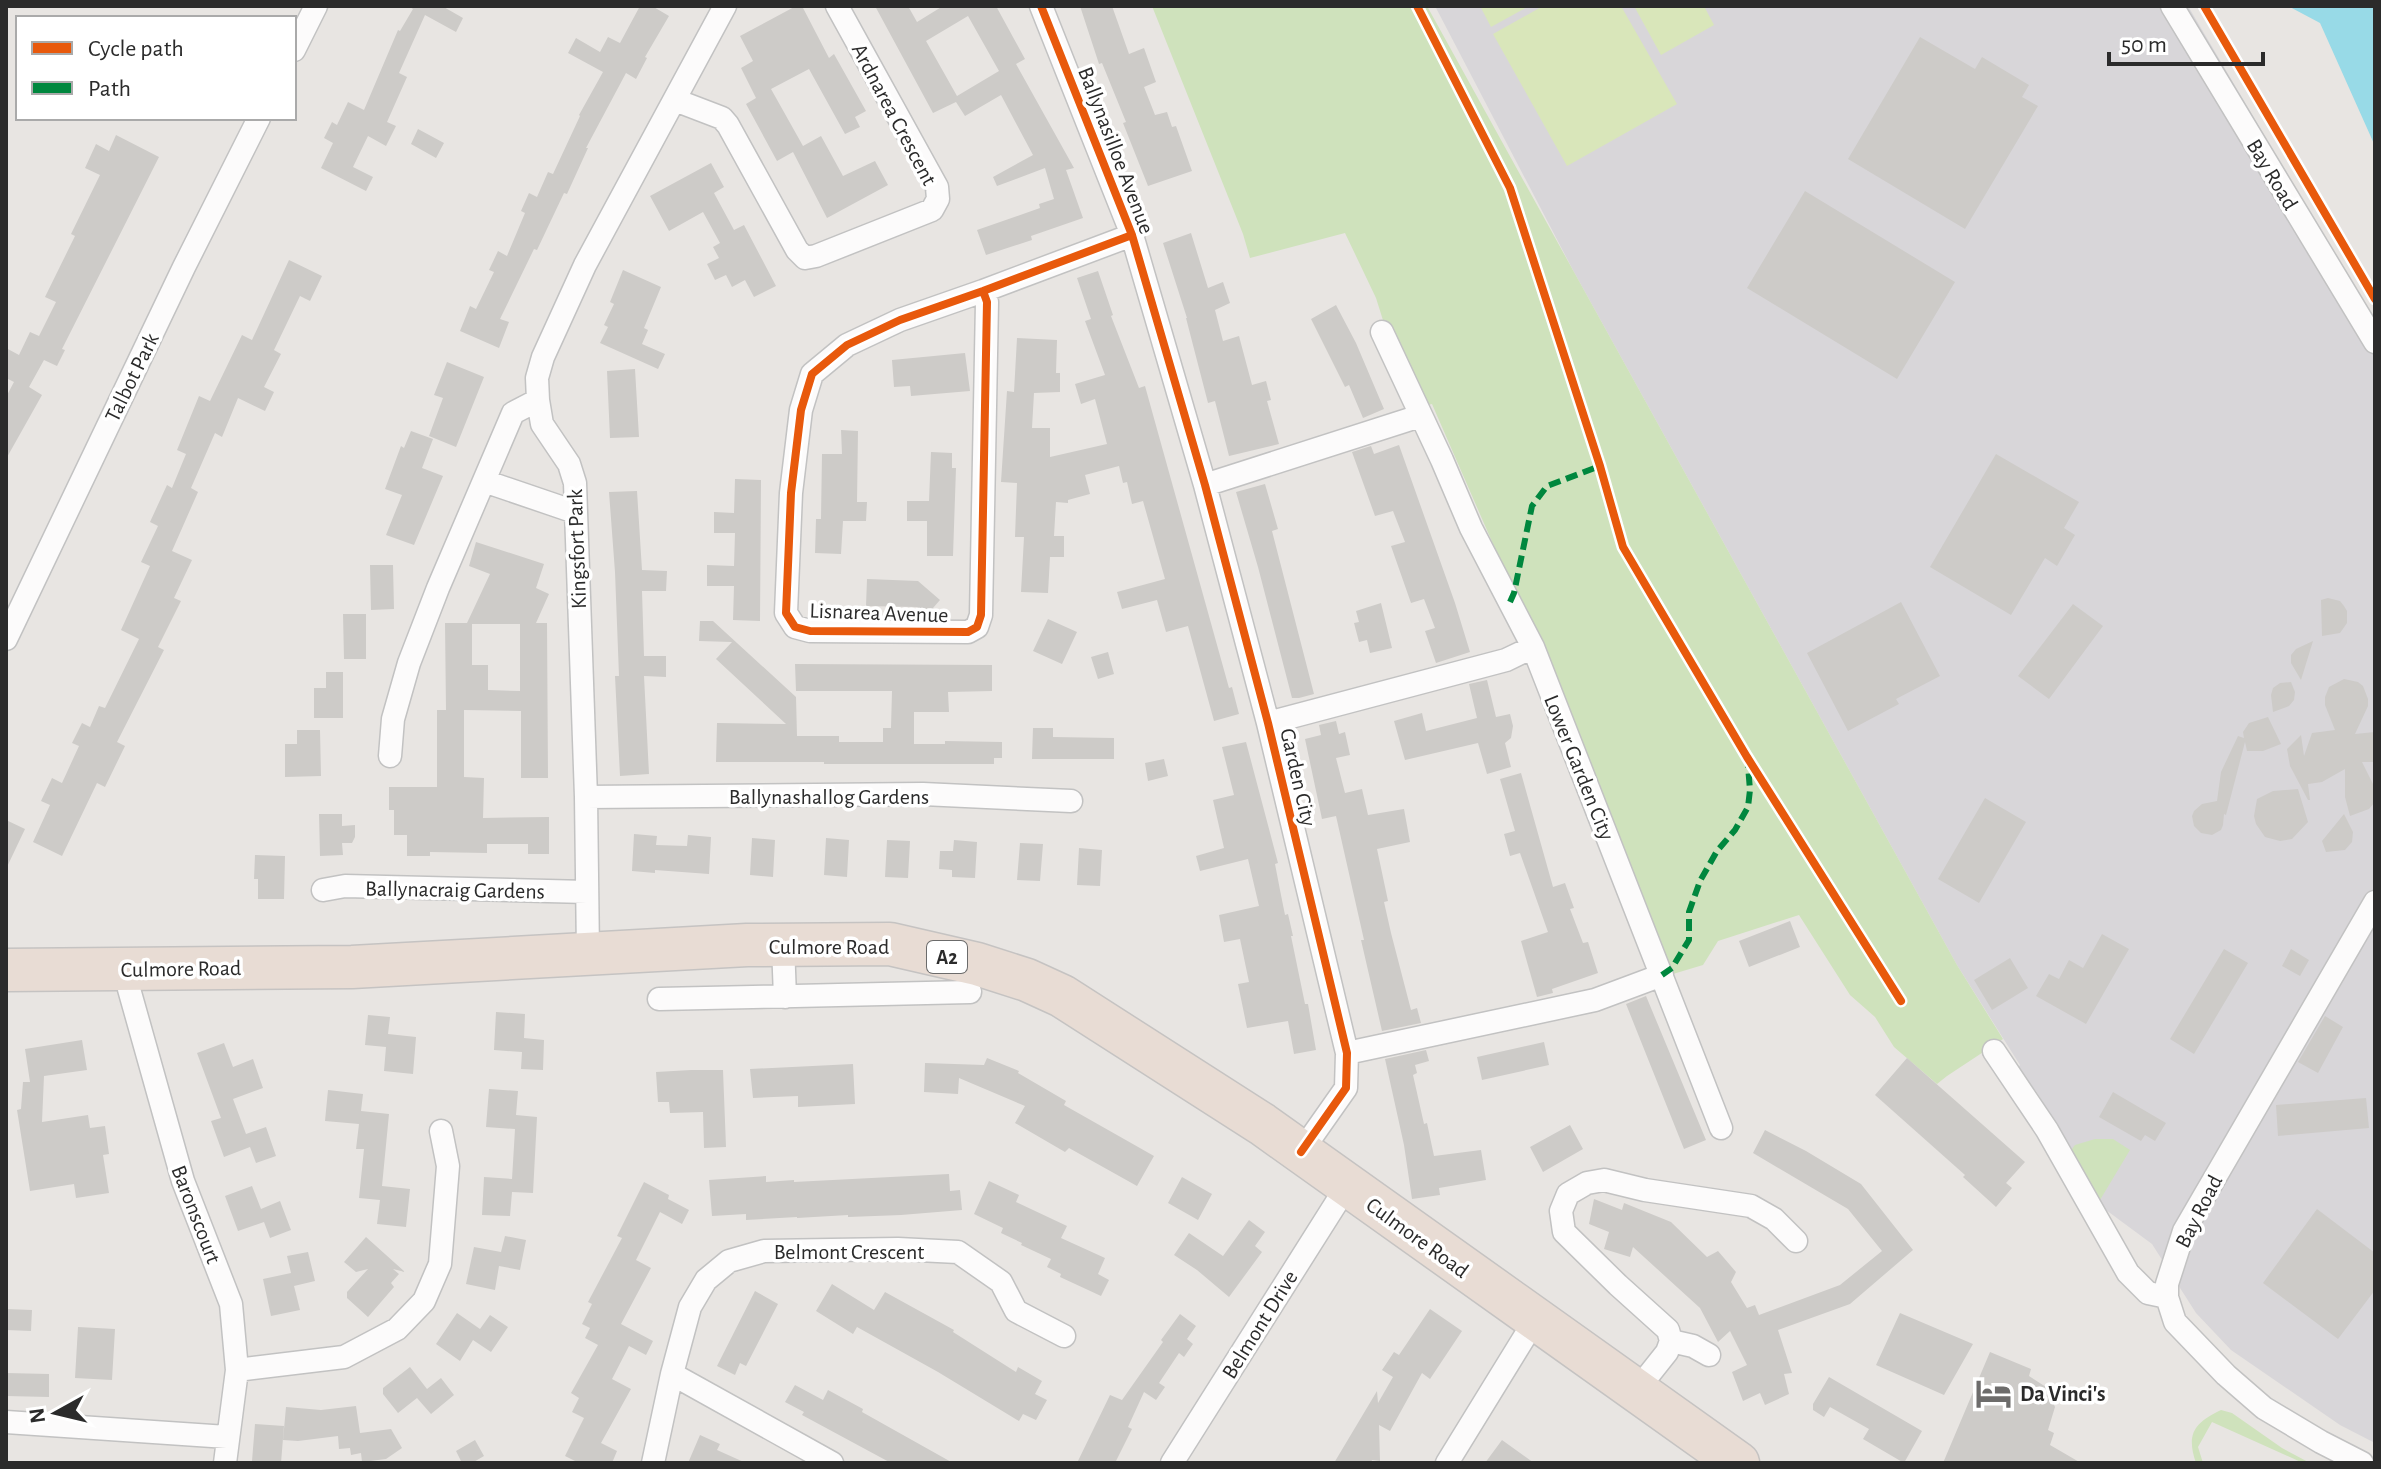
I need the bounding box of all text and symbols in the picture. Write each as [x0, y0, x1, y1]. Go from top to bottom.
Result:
legend [16, 16, 296, 120]
scale bar [2109, 16, 2263, 66]
text: 50 m [2121, 33, 2167, 57]
text: Cycle path [88, 37, 184, 61]
street label: Ardnarea Crescent [848, 40, 941, 189]
street label: Ballynasilloe Avenue [1074, 64, 1158, 237]
text: Path [88, 77, 131, 101]
street label: Bay Road [2243, 135, 2302, 214]
street label: Talbot Park [101, 330, 163, 425]
street label: Kingsfort Park [564, 489, 590, 609]
street label: Lisnarea Avenue [809, 600, 949, 626]
street label: Lower Garden City [1540, 692, 1618, 844]
street label: Garden City [1276, 726, 1320, 829]
street label: Ballynashallog Gardens [729, 786, 929, 808]
street label: Ballynacraig Gardens [365, 877, 545, 903]
street label: Culmore Road [769, 936, 889, 958]
road number: A2 [927, 941, 967, 973]
street label: Culmore Road [121, 957, 242, 981]
street label: Baronscourt [167, 1162, 225, 1267]
street label: Bay Road [2171, 1171, 2227, 1251]
street label: Culmore Road [1362, 1193, 1473, 1282]
street label: Belmont Crescent [774, 1241, 924, 1263]
street label: Belmont Drive [1218, 1266, 1302, 1383]
north arrow [16, 1373, 96, 1453]
hotel icon: Da Vinci's [1975, 1374, 2013, 1412]
place label: Da Vinci's [2020, 1383, 2106, 1405]
text: N [25, 1407, 49, 1425]

